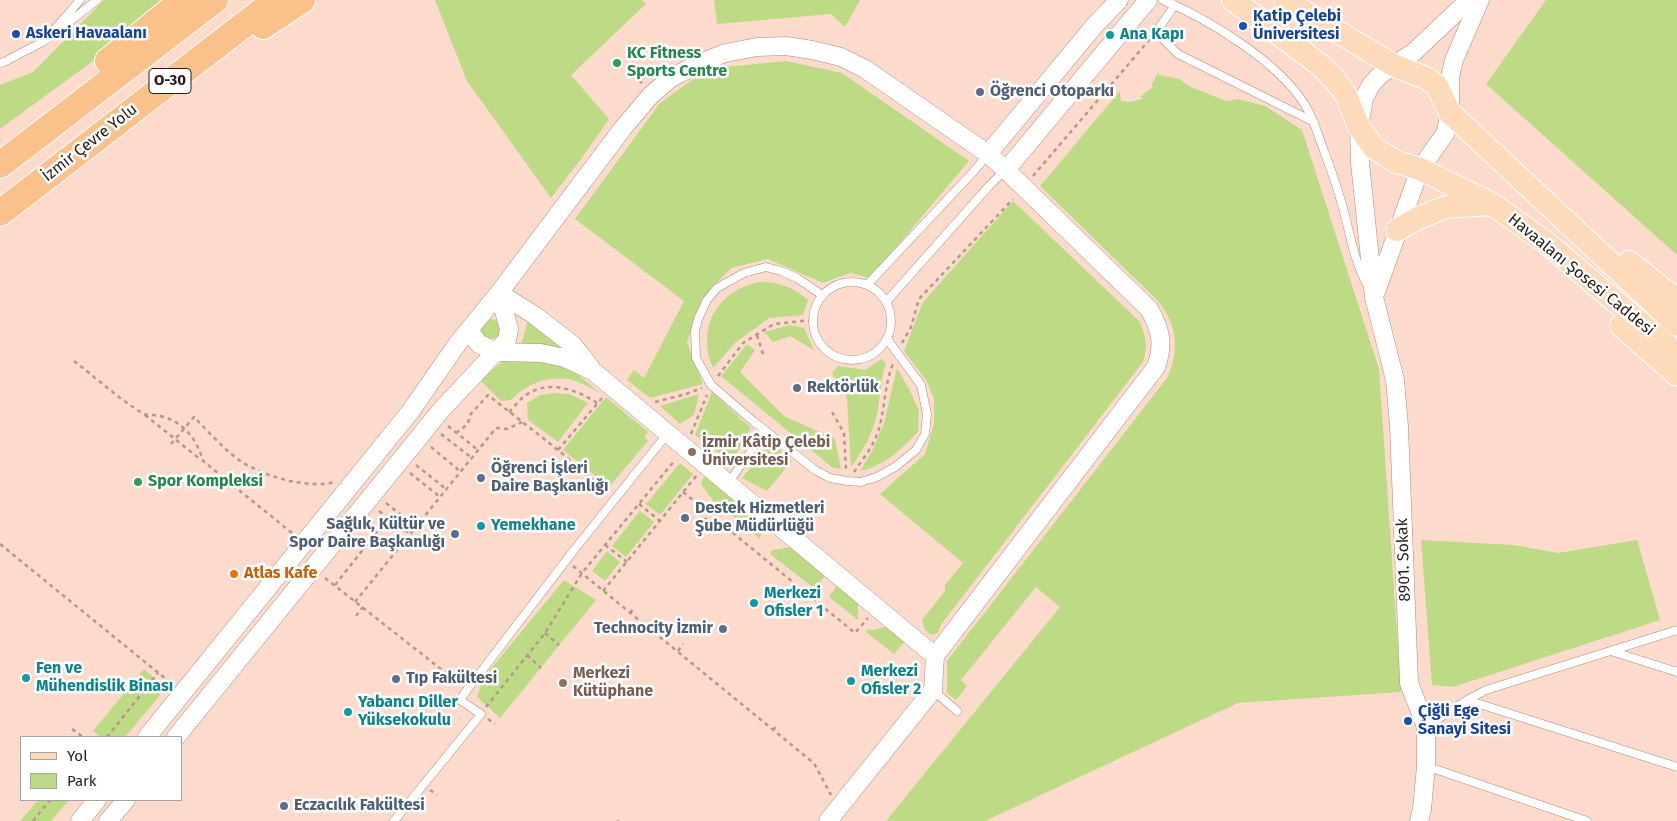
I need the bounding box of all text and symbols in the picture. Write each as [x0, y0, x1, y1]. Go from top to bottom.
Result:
place label: Katip Çelebi Üniversitesi [1253, 7, 1341, 45]
marker: Katip Çelebi Üniversitesi [1237, 20, 1249, 32]
place label: Askeri Havaalanı [26, 24, 147, 44]
place label: Ana Kapı [1120, 25, 1184, 45]
marker: Askeri Havaalanı [10, 28, 22, 40]
marker: Ana Kapı [1104, 29, 1116, 41]
place label: KC Fitness Sports Centre [627, 44, 727, 82]
marker: KC Fitness Sports Centre [611, 57, 623, 69]
road number: O-30 [149, 68, 191, 94]
place label: Öğrenci Otoparkı [990, 82, 1114, 102]
marker: Öğrenci Otoparkı [974, 86, 986, 98]
street label: İzmir Çevre Yolu [39, 100, 141, 186]
street label: Havaalanı Şosesi Caddesi [1504, 210, 1658, 340]
place label: Rektörlük [807, 378, 879, 398]
marker: Rektörlük [791, 382, 803, 394]
place label: İzmir Kâtip Çelebi Üniversitesi [702, 433, 830, 471]
marker: İzmir Kâtip Çelebi Üniversitesi [686, 446, 698, 458]
place label: Öğrenci İşleri Daire Başkanlığı [491, 459, 608, 497]
place label: Spor Kompleksi [148, 472, 263, 492]
marker: Öğrenci İşleri Daire Başkanlığı [475, 472, 487, 484]
marker: Spor Kompleksi [132, 476, 144, 488]
place label: Destek Hizmetleri Şube Müdürlüğü [695, 499, 825, 537]
marker: Destek Hizmetleri Şube Müdürlüğü [679, 512, 691, 524]
place label: Sağlık, Kültür ve Spor Daire Başkanlığı [289, 515, 445, 553]
place label: Yemekhane [491, 516, 576, 536]
street label: 8901. Sokak [1393, 518, 1415, 602]
marker: Yemekhane [475, 520, 487, 532]
marker: Sağlık, Kültür ve Spor Daire Başkanlığı [449, 528, 461, 540]
place label: Atlas Kafe [244, 564, 317, 584]
marker: Atlas Kafe [228, 568, 240, 580]
place label: Merkezi Ofisler 1 [764, 584, 824, 622]
marker: Merkezi Ofisler 1 [748, 597, 760, 609]
place label: Technocity İzmir [594, 619, 713, 639]
marker: Technocity İzmir [717, 623, 729, 635]
place label: Fen ve Mühendislik Binası [36, 659, 173, 697]
place label: Merkezi Ofisler 2 [861, 662, 921, 700]
place label: Merkezi Kütüphane [573, 664, 653, 702]
place label: Tıp Fakültesi [406, 669, 497, 689]
marker: Fen ve Mühendislik Binası [20, 672, 32, 684]
marker: Tıp Fakültesi [390, 673, 402, 685]
marker: Merkezi Ofisler 2 [845, 675, 857, 687]
marker: Merkezi Kütüphane [557, 677, 569, 689]
place label: Yabancı Diller Yüksekokulu [358, 693, 458, 731]
place label: Çiğli Ege Sanayi Sitesi [1418, 702, 1511, 740]
marker: Yabancı Diller Yüksekokulu [342, 706, 354, 718]
marker: Çiğli Ege Sanayi Sitesi [1402, 715, 1414, 727]
legend [20, 736, 182, 801]
text: Yol [67, 747, 88, 765]
text: Park [67, 772, 97, 790]
place label: Eczacılık Fakültesi [294, 796, 425, 816]
marker: Eczacılık Fakültesi [278, 800, 290, 812]

